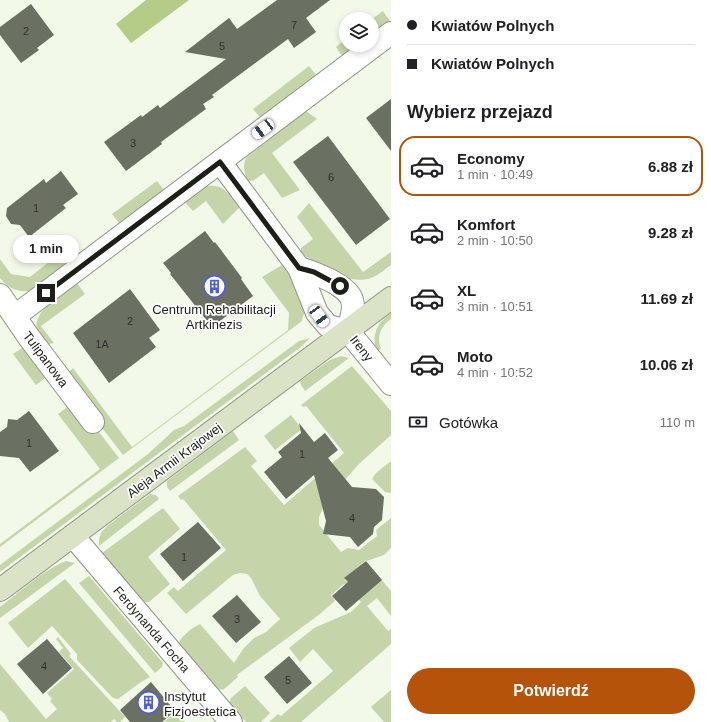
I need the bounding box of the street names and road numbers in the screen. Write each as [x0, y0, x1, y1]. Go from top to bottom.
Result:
street label: Tulipanowa [20, 328, 72, 391]
street label: Ireny [347, 332, 377, 365]
street label: Aleja Armii Krajowej [124, 420, 225, 501]
street label: Ferdynanda Focha [110, 583, 194, 676]

